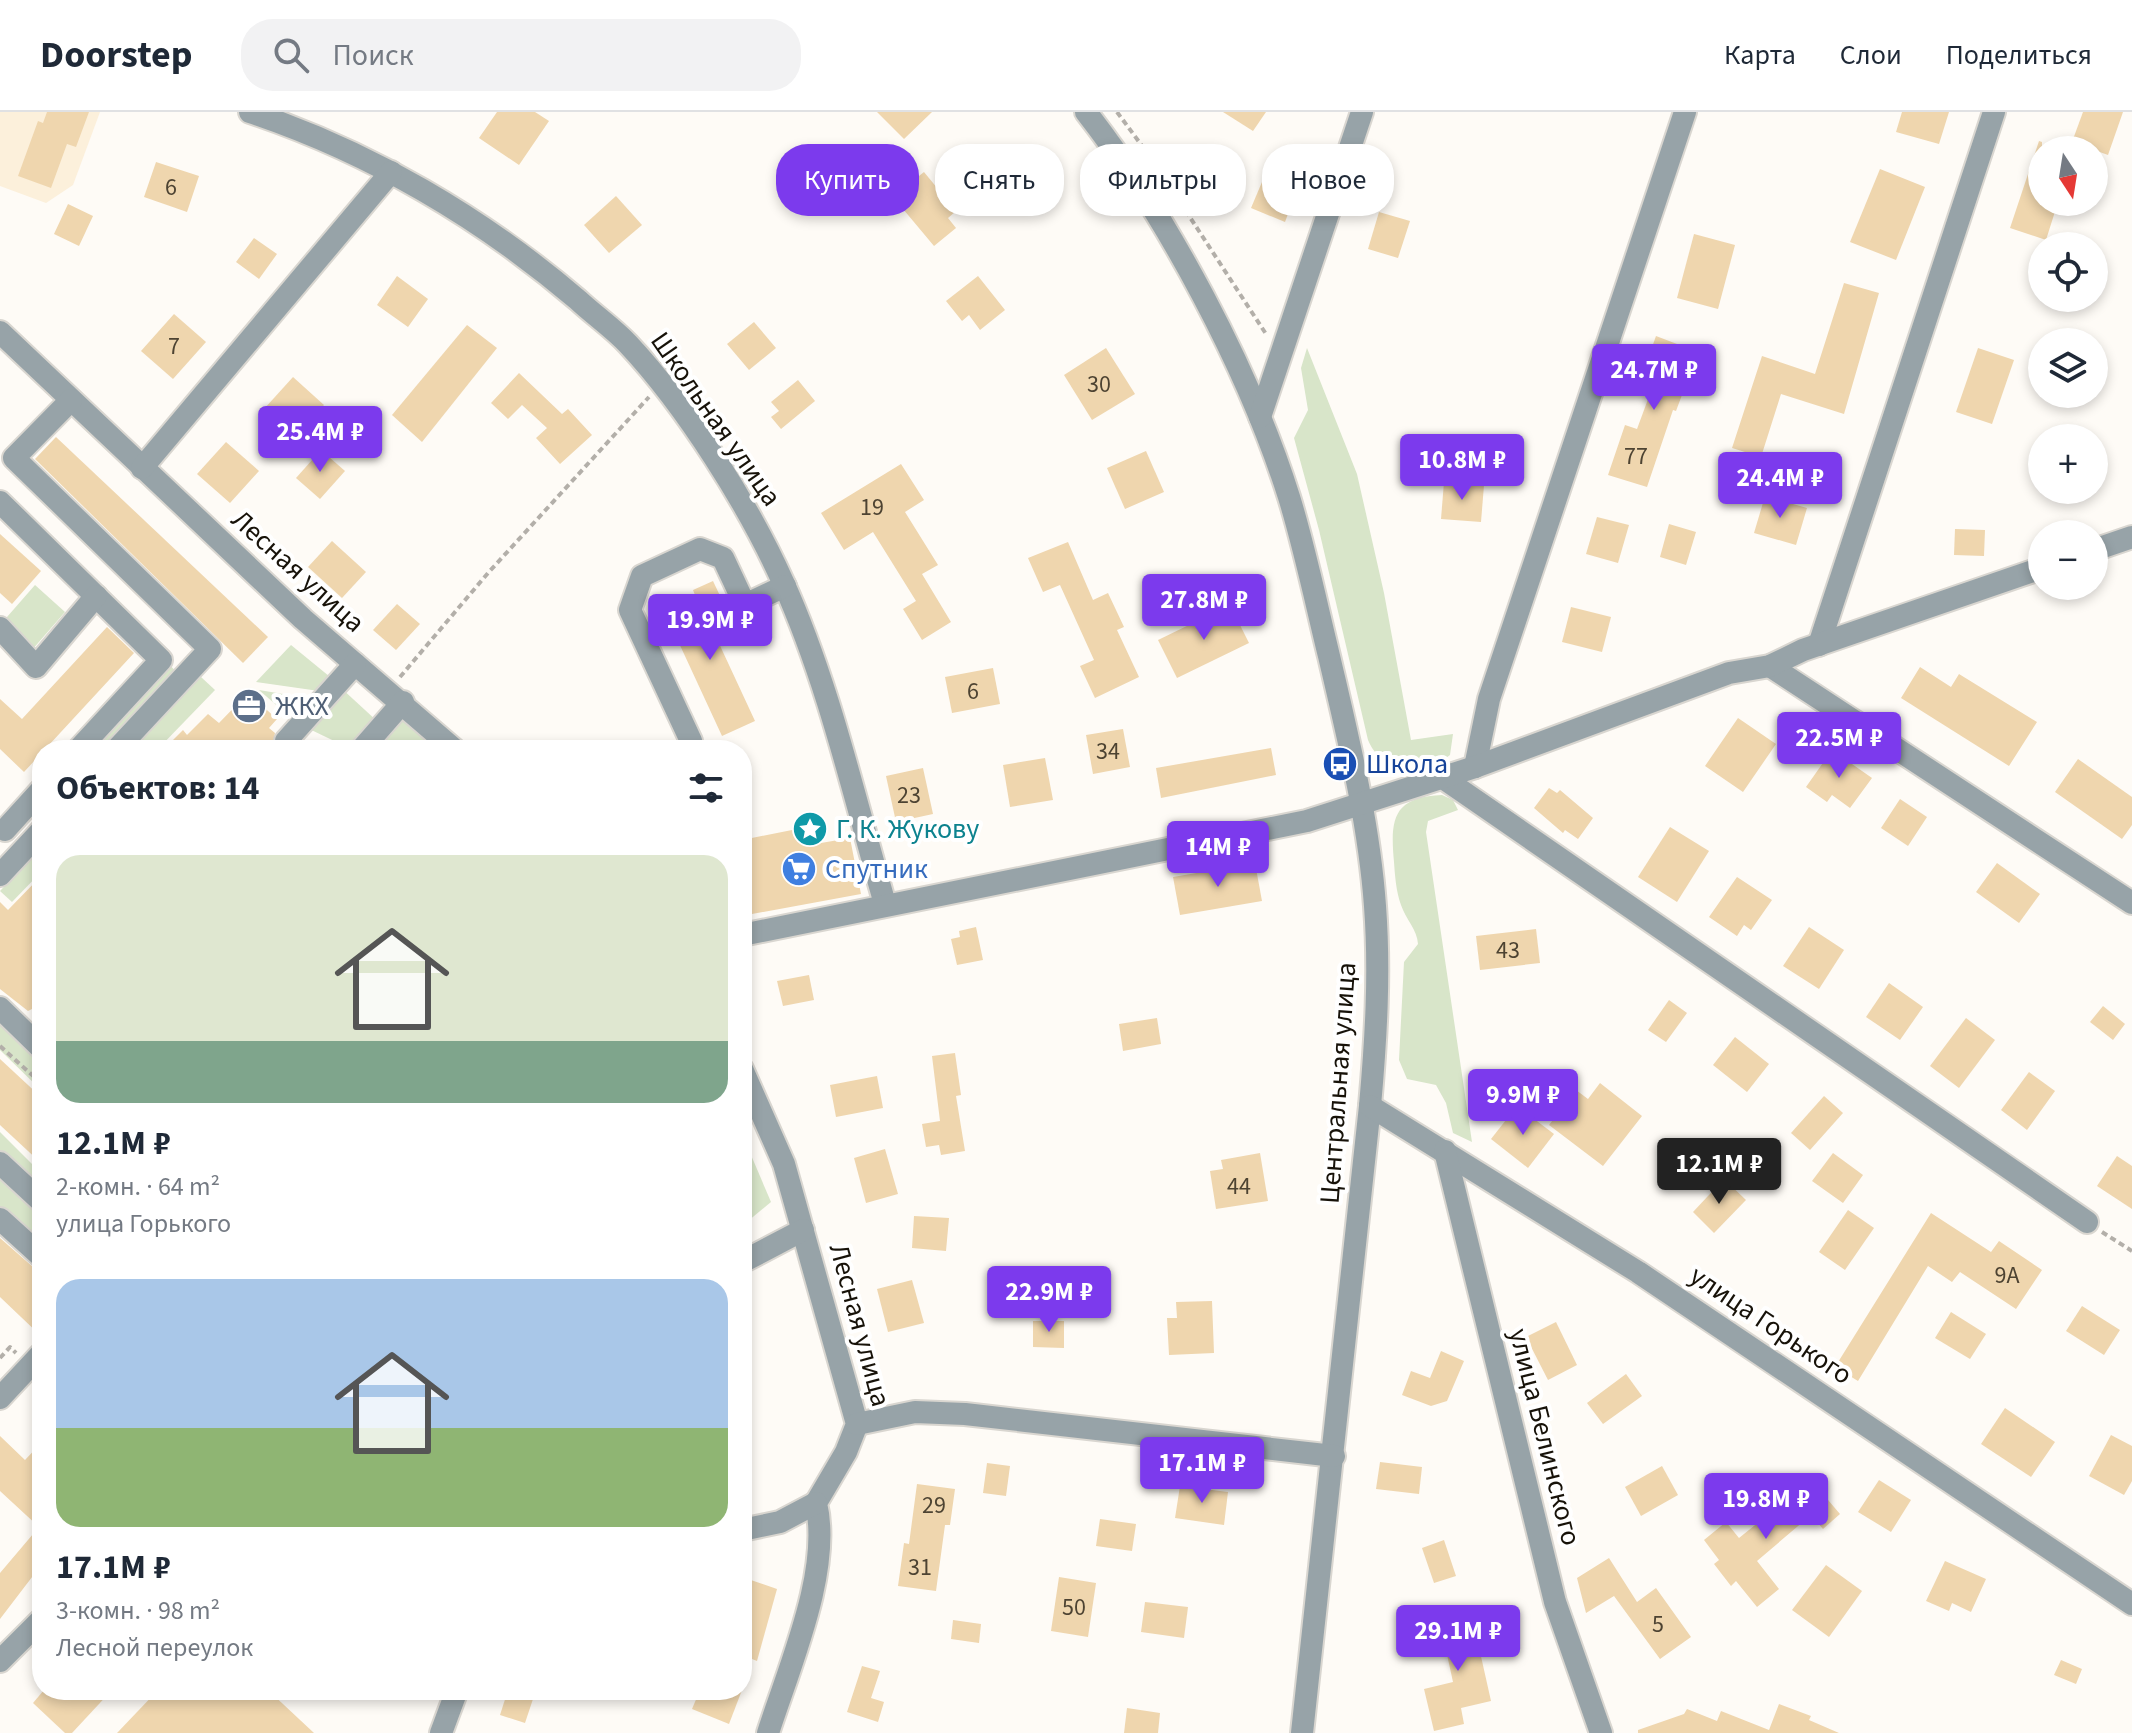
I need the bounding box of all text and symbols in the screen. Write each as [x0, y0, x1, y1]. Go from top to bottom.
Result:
search box [241, 19, 801, 91]
text: Doorstep [40, 28, 193, 82]
icon: search [269, 33, 313, 77]
text: Поиск [333, 34, 414, 77]
text: Карта [1724, 35, 1796, 75]
text: Слои [1840, 35, 1902, 75]
text: Поделиться [1946, 35, 2092, 75]
north arrow [2028, 136, 2108, 216]
map controls [2028, 136, 2108, 600]
chip: Купить [776, 144, 919, 216]
chip: Снять [935, 144, 1064, 216]
chip: Фильтры [1080, 144, 1246, 216]
chip: Новое [1262, 144, 1394, 216]
house number: 6 [165, 170, 177, 205]
button: locate [2028, 232, 2108, 312]
street label: Школьная улица [641, 324, 791, 514]
button: layers [2028, 328, 2108, 408]
house number: 7 [168, 329, 180, 364]
pin: 24.7M ₽ [1580, 344, 1728, 412]
text: 24.7M ₽ [1610, 351, 1698, 388]
house number: 30 [1087, 367, 1111, 402]
pin: 25.4M ₽ [246, 406, 394, 474]
text: 25.4M ₽ [276, 413, 364, 450]
button: + [2028, 424, 2108, 504]
pin: 10.8M ₽ [1388, 434, 1536, 502]
house number: 77 [1624, 439, 1648, 474]
text: 10.8M ₽ [1418, 441, 1506, 478]
pin: 24.4M ₽ [1706, 452, 1854, 520]
text: 24.4M ₽ [1736, 459, 1824, 496]
house number: 19 [860, 490, 884, 525]
street label: Лесная улица [222, 500, 374, 642]
button: − [2028, 520, 2108, 600]
pin: 27.8M ₽ [1130, 574, 1278, 642]
text: 27.8M ₽ [1160, 581, 1248, 618]
pin: 19.9M ₽ [636, 594, 784, 662]
text: 19.9M ₽ [666, 601, 754, 638]
house number: 6 [967, 674, 979, 709]
place label: ЖКХ [275, 686, 329, 726]
office icon: ЖКХ [230, 687, 268, 725]
pin: 22.5M ₽ [1765, 712, 1913, 780]
text: 22.5M ₽ [1795, 719, 1883, 756]
house number: 34 [1096, 734, 1120, 769]
place label: Школа [1366, 744, 1448, 784]
bus stop icon: Школа [1321, 745, 1359, 783]
text: Объектов: 14 [56, 764, 259, 813]
icon: filters [684, 766, 728, 810]
house number: 23 [897, 778, 921, 813]
place label: Г. К. Жукову [836, 809, 979, 849]
place icon: Г. К. Жукову [791, 810, 829, 848]
pin: 14M ₽ [1162, 821, 1274, 889]
text: 14M ₽ [1185, 828, 1251, 865]
place label: Спутник [825, 849, 928, 889]
supermarket icon: Спутник [780, 850, 818, 888]
icon: home [320, 907, 464, 1051]
house number: 43 [1496, 933, 1520, 968]
street label: Центральная улица [1310, 961, 1366, 1205]
pin: 9.9M ₽ [1458, 1069, 1588, 1137]
text: 9.9M ₽ [1486, 1076, 1560, 1113]
text: 12.1M ₽ [56, 1119, 171, 1168]
pin: 12.1M ₽ [1645, 1138, 1793, 1206]
text: 12.1M ₽ [1675, 1145, 1763, 1182]
text: 2-комн. · 64 m² [56, 1168, 220, 1205]
house number: 44 [1227, 1169, 1251, 1204]
text: улица Горького [56, 1205, 231, 1242]
street label: Лесная улица [819, 1239, 901, 1411]
street label: улица Горького [1682, 1256, 1860, 1394]
house number: 9А [1995, 1258, 2019, 1293]
pin: 22.9M ₽ [975, 1266, 1123, 1334]
text: 22.9M ₽ [1005, 1273, 1093, 1310]
street label: улица Белинского [1499, 1324, 1591, 1550]
icon: home [320, 1331, 464, 1475]
pin: 17.1M ₽ [1128, 1437, 1276, 1505]
text: 17.1M ₽ [1158, 1444, 1246, 1481]
pin: 19.8M ₽ [1692, 1473, 1840, 1541]
text: 19.8M ₽ [1722, 1480, 1810, 1517]
house number: 29 [922, 1488, 946, 1523]
text: 17.1M ₽ [56, 1543, 171, 1592]
house number: 31 [908, 1550, 932, 1585]
house number: 50 [1062, 1590, 1086, 1625]
text: 3-комн. · 98 m² [56, 1592, 220, 1629]
pin: 29.1M ₽ [1384, 1605, 1532, 1673]
house number: 5 [1652, 1607, 1664, 1642]
text: 29.1M ₽ [1414, 1612, 1502, 1649]
text: Лесной переулок [56, 1629, 253, 1666]

